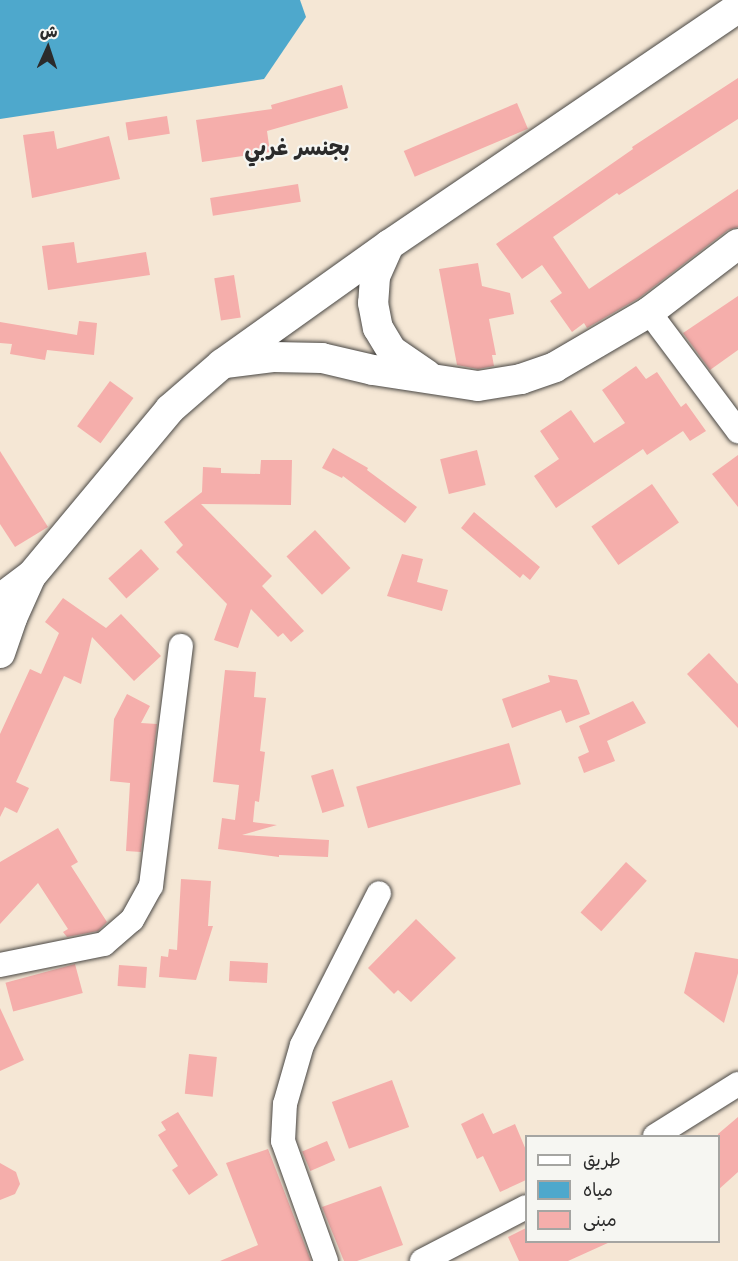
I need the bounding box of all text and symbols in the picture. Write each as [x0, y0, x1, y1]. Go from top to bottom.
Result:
north arrow [18, 18, 78, 78]
text: ش [40, 18, 58, 42]
district label: بجنسر غربي [244, 133, 350, 159]
legend [525, 1135, 720, 1243]
text: طريق [583, 1145, 621, 1172]
text: مياه [583, 1175, 613, 1202]
text: مبنى [583, 1205, 617, 1232]

